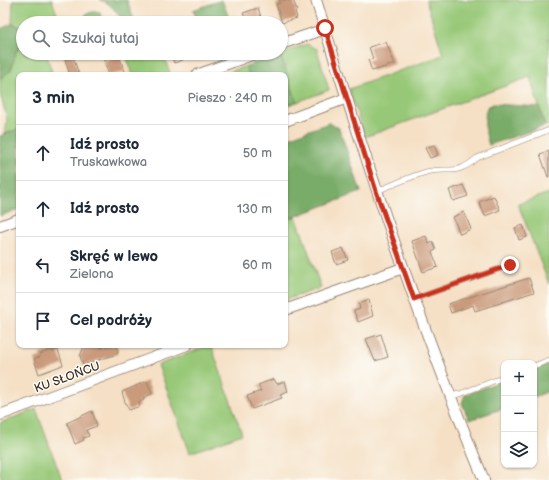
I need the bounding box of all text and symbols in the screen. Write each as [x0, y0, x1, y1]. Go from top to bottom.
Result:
search box [16, 16, 288, 60]
route start [316, 19, 334, 37]
icon: search [30, 27, 52, 49]
text: Szukaj tutaj [62, 29, 139, 48]
text: 3 min [32, 88, 75, 108]
text: Pieszo · 240 m [187, 90, 272, 106]
text: Idź prosto [70, 135, 139, 154]
icon: ahead [32, 142, 54, 164]
text: 50 m [243, 145, 272, 161]
text: Truskawkowa [70, 154, 147, 170]
icon: ahead [32, 198, 54, 220]
text: Idź prosto [70, 199, 139, 218]
text: 130 m [237, 201, 272, 217]
text: Skręć w lewo [70, 247, 158, 266]
icon: left [32, 254, 54, 276]
route end [501, 256, 519, 274]
text: 60 m [242, 257, 272, 273]
text: Zielona [70, 266, 114, 282]
icon: arrive [32, 310, 54, 332]
text: Cel podróży [70, 311, 152, 330]
street label: KU SŁOŃCU [31, 357, 102, 396]
map controls [501, 360, 537, 468]
button: + [501, 360, 537, 396]
button: − [501, 396, 537, 432]
button: layers [501, 432, 537, 468]

